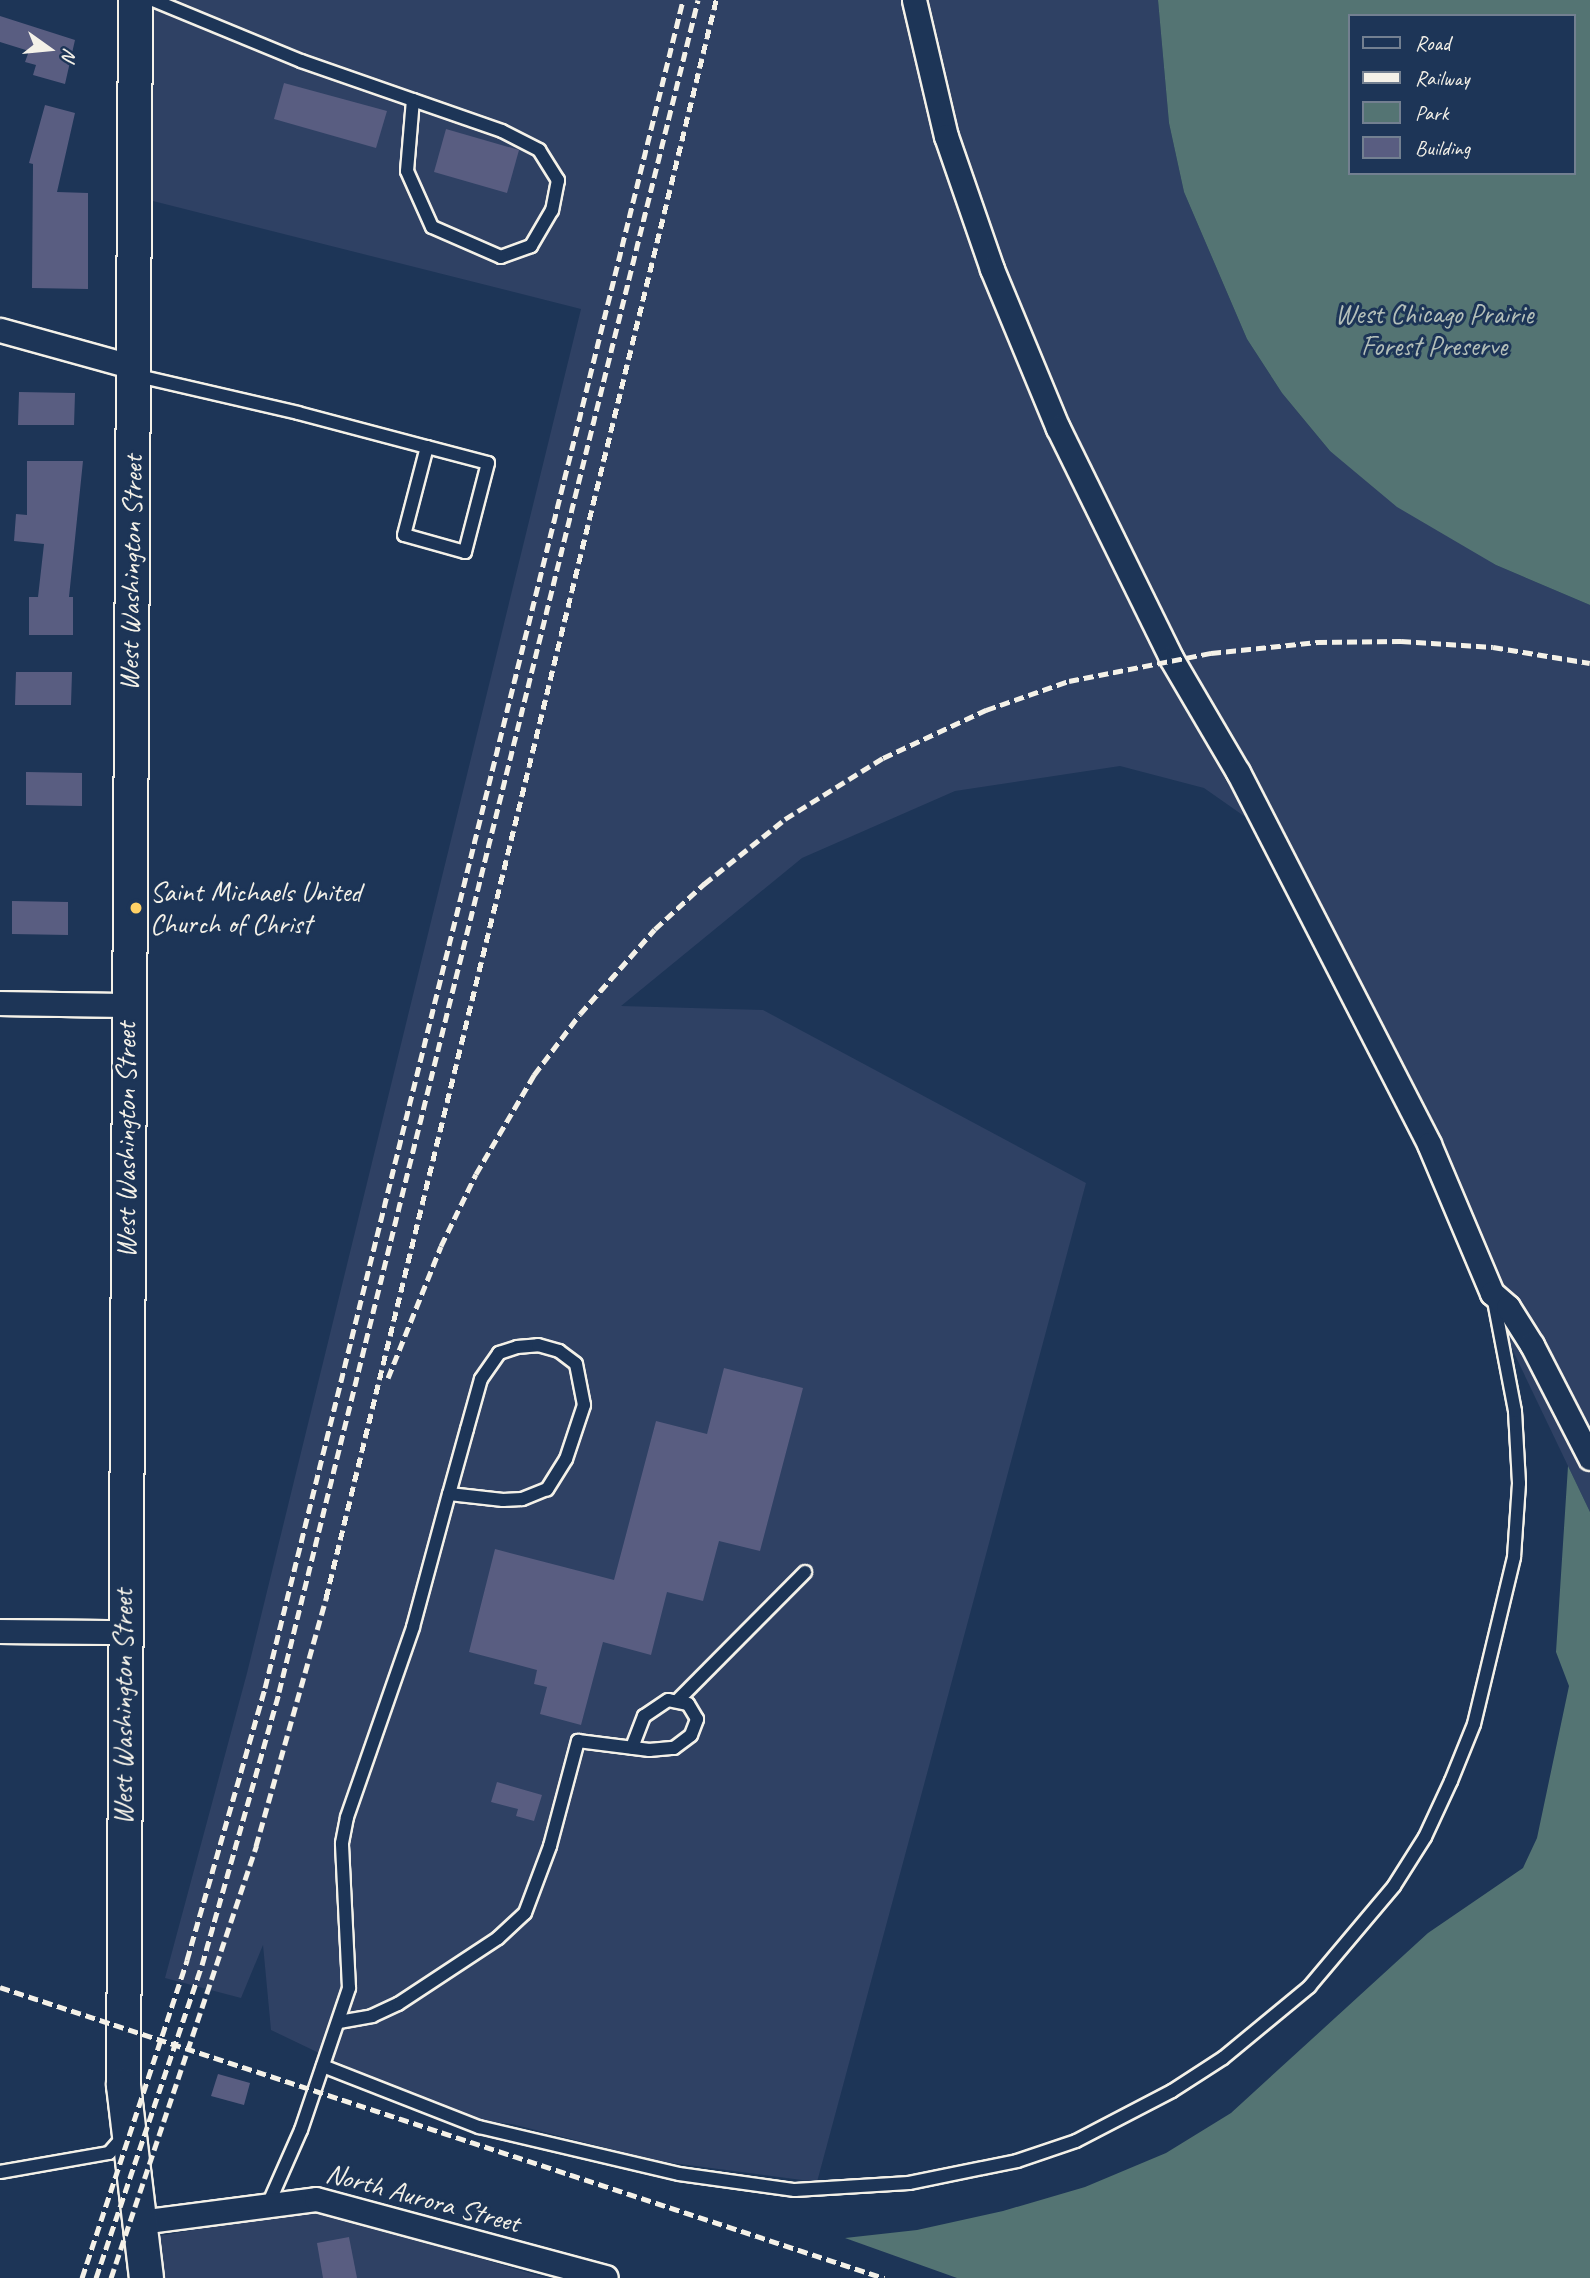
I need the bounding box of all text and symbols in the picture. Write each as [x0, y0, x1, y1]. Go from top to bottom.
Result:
north arrow [14, 14, 84, 84]
legend [1348, 14, 1576, 175]
text: Road [1415, 30, 1450, 56]
text: N [56, 46, 82, 63]
text: Railway [1415, 65, 1469, 91]
text: Park [1415, 100, 1448, 126]
text: Building [1415, 135, 1470, 161]
park label: West Chicago Prairie Forest Preserve [1334, 297, 1534, 363]
street label: West Washington Street [112, 454, 150, 692]
place label: Saint Michaels United Church of Christ [150, 875, 360, 941]
marker: Saint Michaels United Church of Christ [128, 900, 144, 916]
street label: West Washington Street [109, 1021, 143, 1259]
street label: West Washington Street [106, 1588, 140, 1826]
street label: North Aurora Street [323, 2156, 523, 2240]

